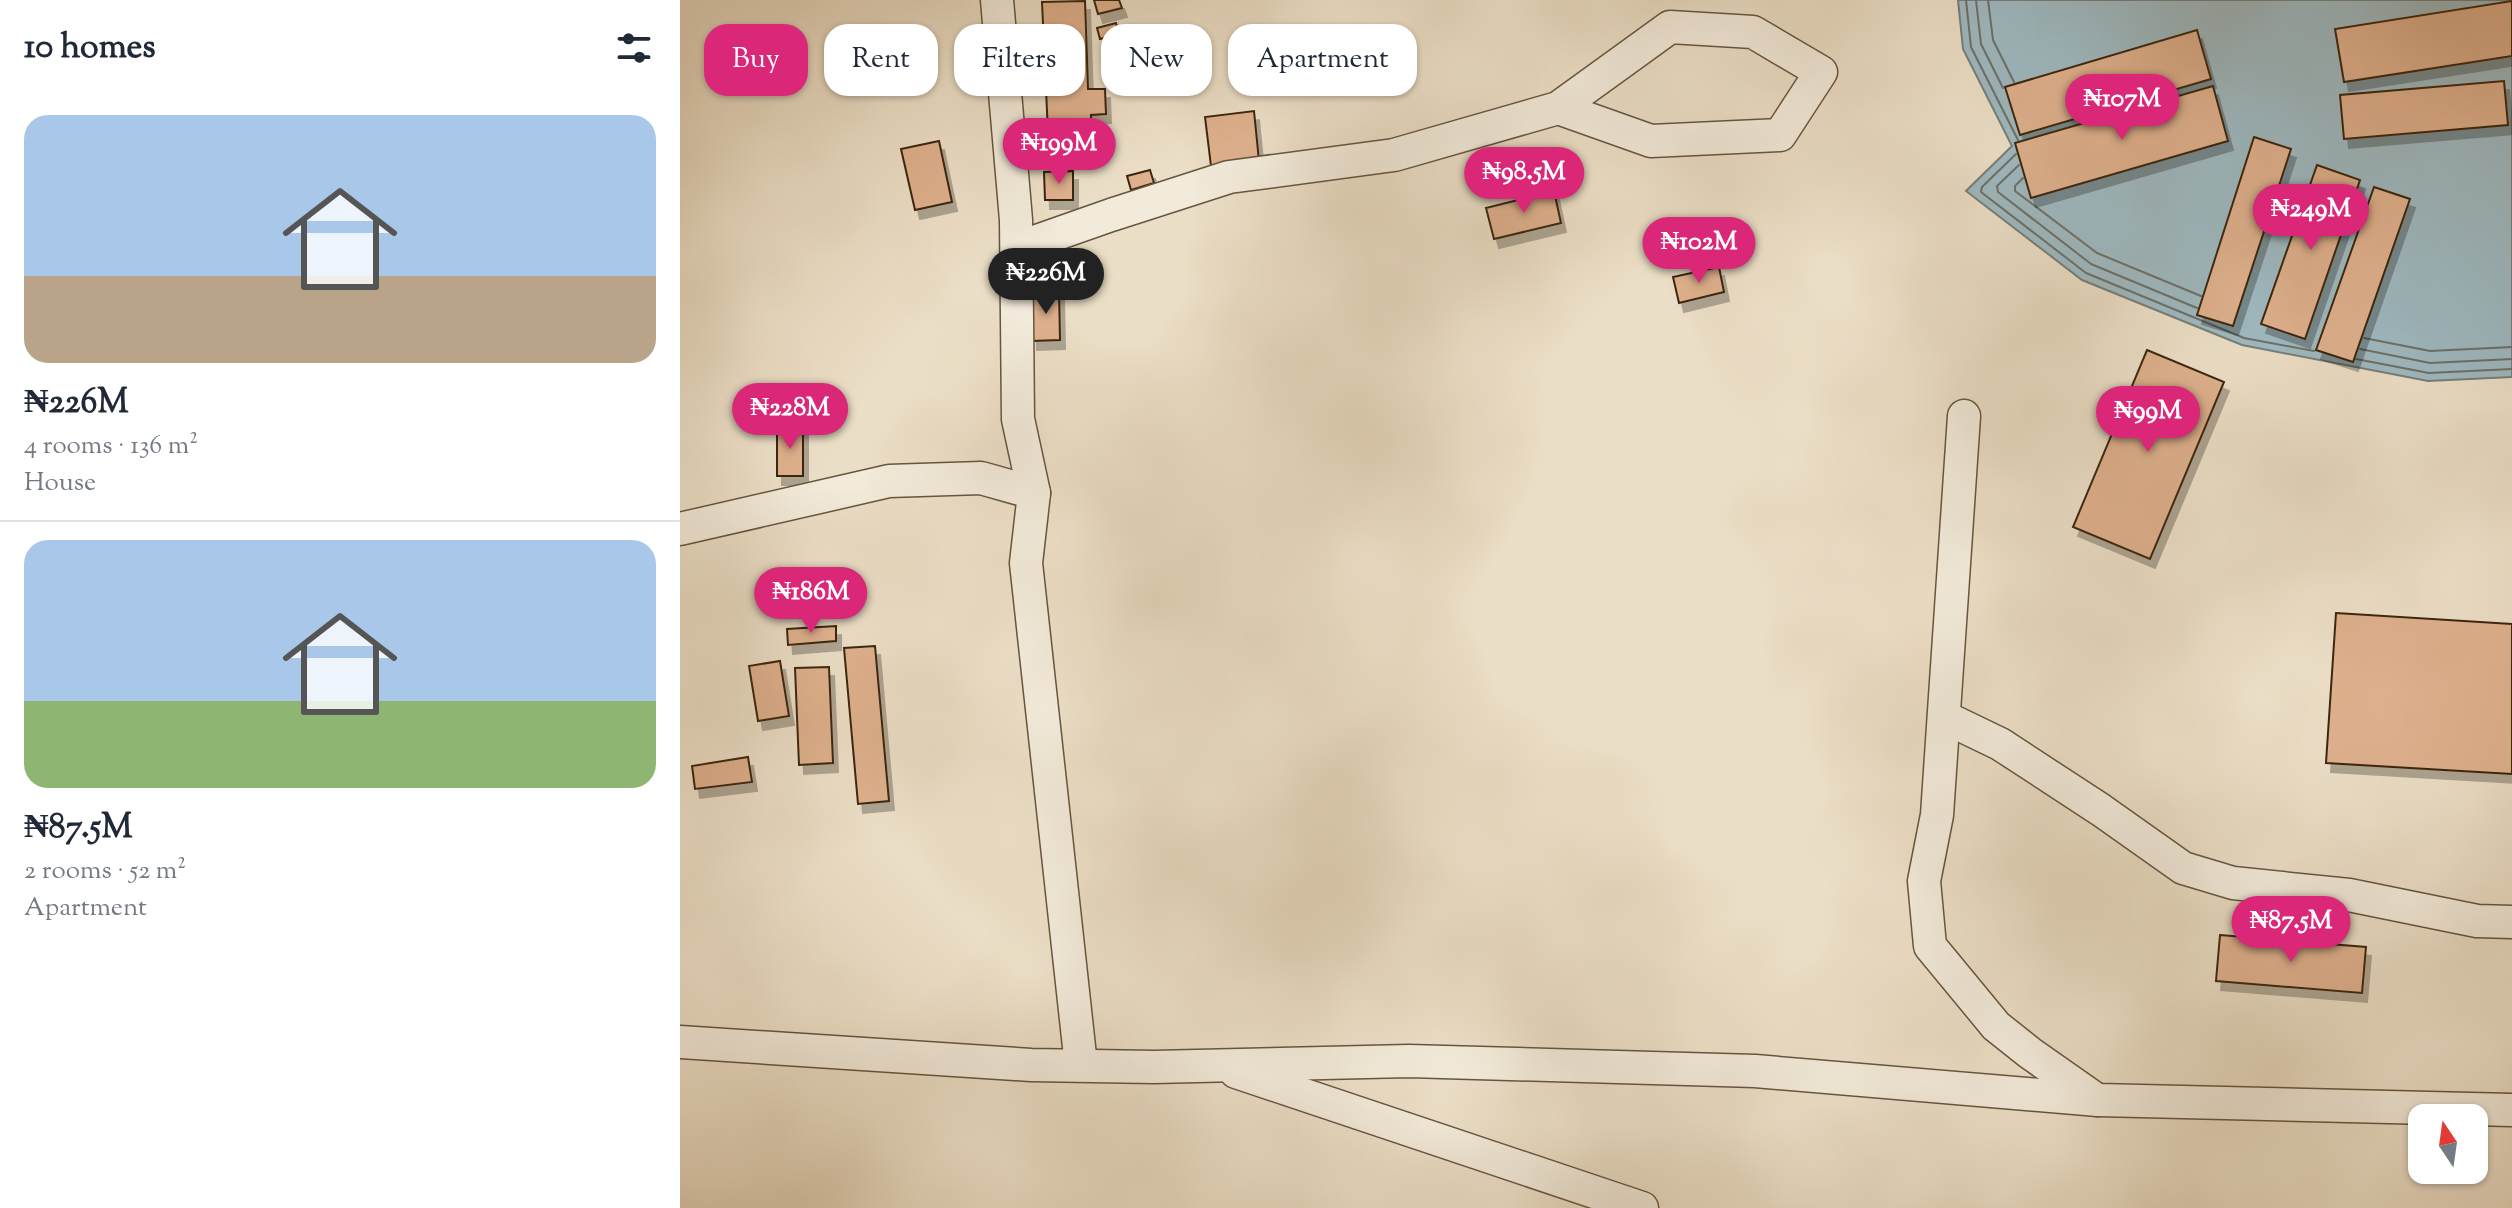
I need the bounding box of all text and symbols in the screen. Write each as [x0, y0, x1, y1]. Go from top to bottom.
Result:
text: 10 homes [24, 24, 156, 73]
chip: Buy [704, 24, 808, 96]
chip: Rent [824, 24, 938, 96]
chip: Filters [954, 24, 1085, 96]
chip: New [1101, 24, 1212, 96]
chip: Apartment [1228, 24, 1417, 96]
icon: filters [612, 26, 656, 70]
pin: ₦107M [2066, 74, 2178, 142]
text: ₦107M [2083, 81, 2161, 118]
pin: ₦199M [1003, 118, 1115, 186]
text: ₦199M [1021, 125, 1097, 162]
pin: ₦98.5M [1459, 147, 1589, 215]
text: ₦98.5M [1482, 154, 1566, 191]
icon: home [268, 167, 412, 311]
pin: ₦249M [2255, 184, 2367, 252]
text: ₦249M [2271, 191, 2351, 228]
pin: ₦102M [1643, 217, 1755, 285]
text: ₦102M [1661, 224, 1737, 261]
pin: ₦226M [990, 248, 1102, 316]
text: ₦226M [1006, 255, 1086, 292]
text: ₦226M [24, 379, 129, 428]
pin: ₦228M [734, 383, 846, 451]
pin: ₦99M [2101, 386, 2195, 454]
text: ₦228M [750, 390, 830, 427]
text: ₦99M [2114, 393, 2182, 430]
text: 4 rooms · 136 m² [24, 428, 198, 465]
text: House [24, 465, 96, 502]
pin: ₦186M [755, 567, 867, 635]
text: ₦186M [772, 574, 850, 611]
icon: home [268, 592, 412, 736]
text: ₦87.5M [24, 804, 132, 853]
text: 2 rooms · 52 m² [24, 853, 186, 890]
text: Apartment [24, 890, 147, 927]
pin: ₦87.5M [2226, 896, 2356, 964]
text: ₦87.5M [2250, 903, 2332, 940]
north arrow [2408, 1104, 2488, 1184]
map controls [2408, 1104, 2488, 1184]

